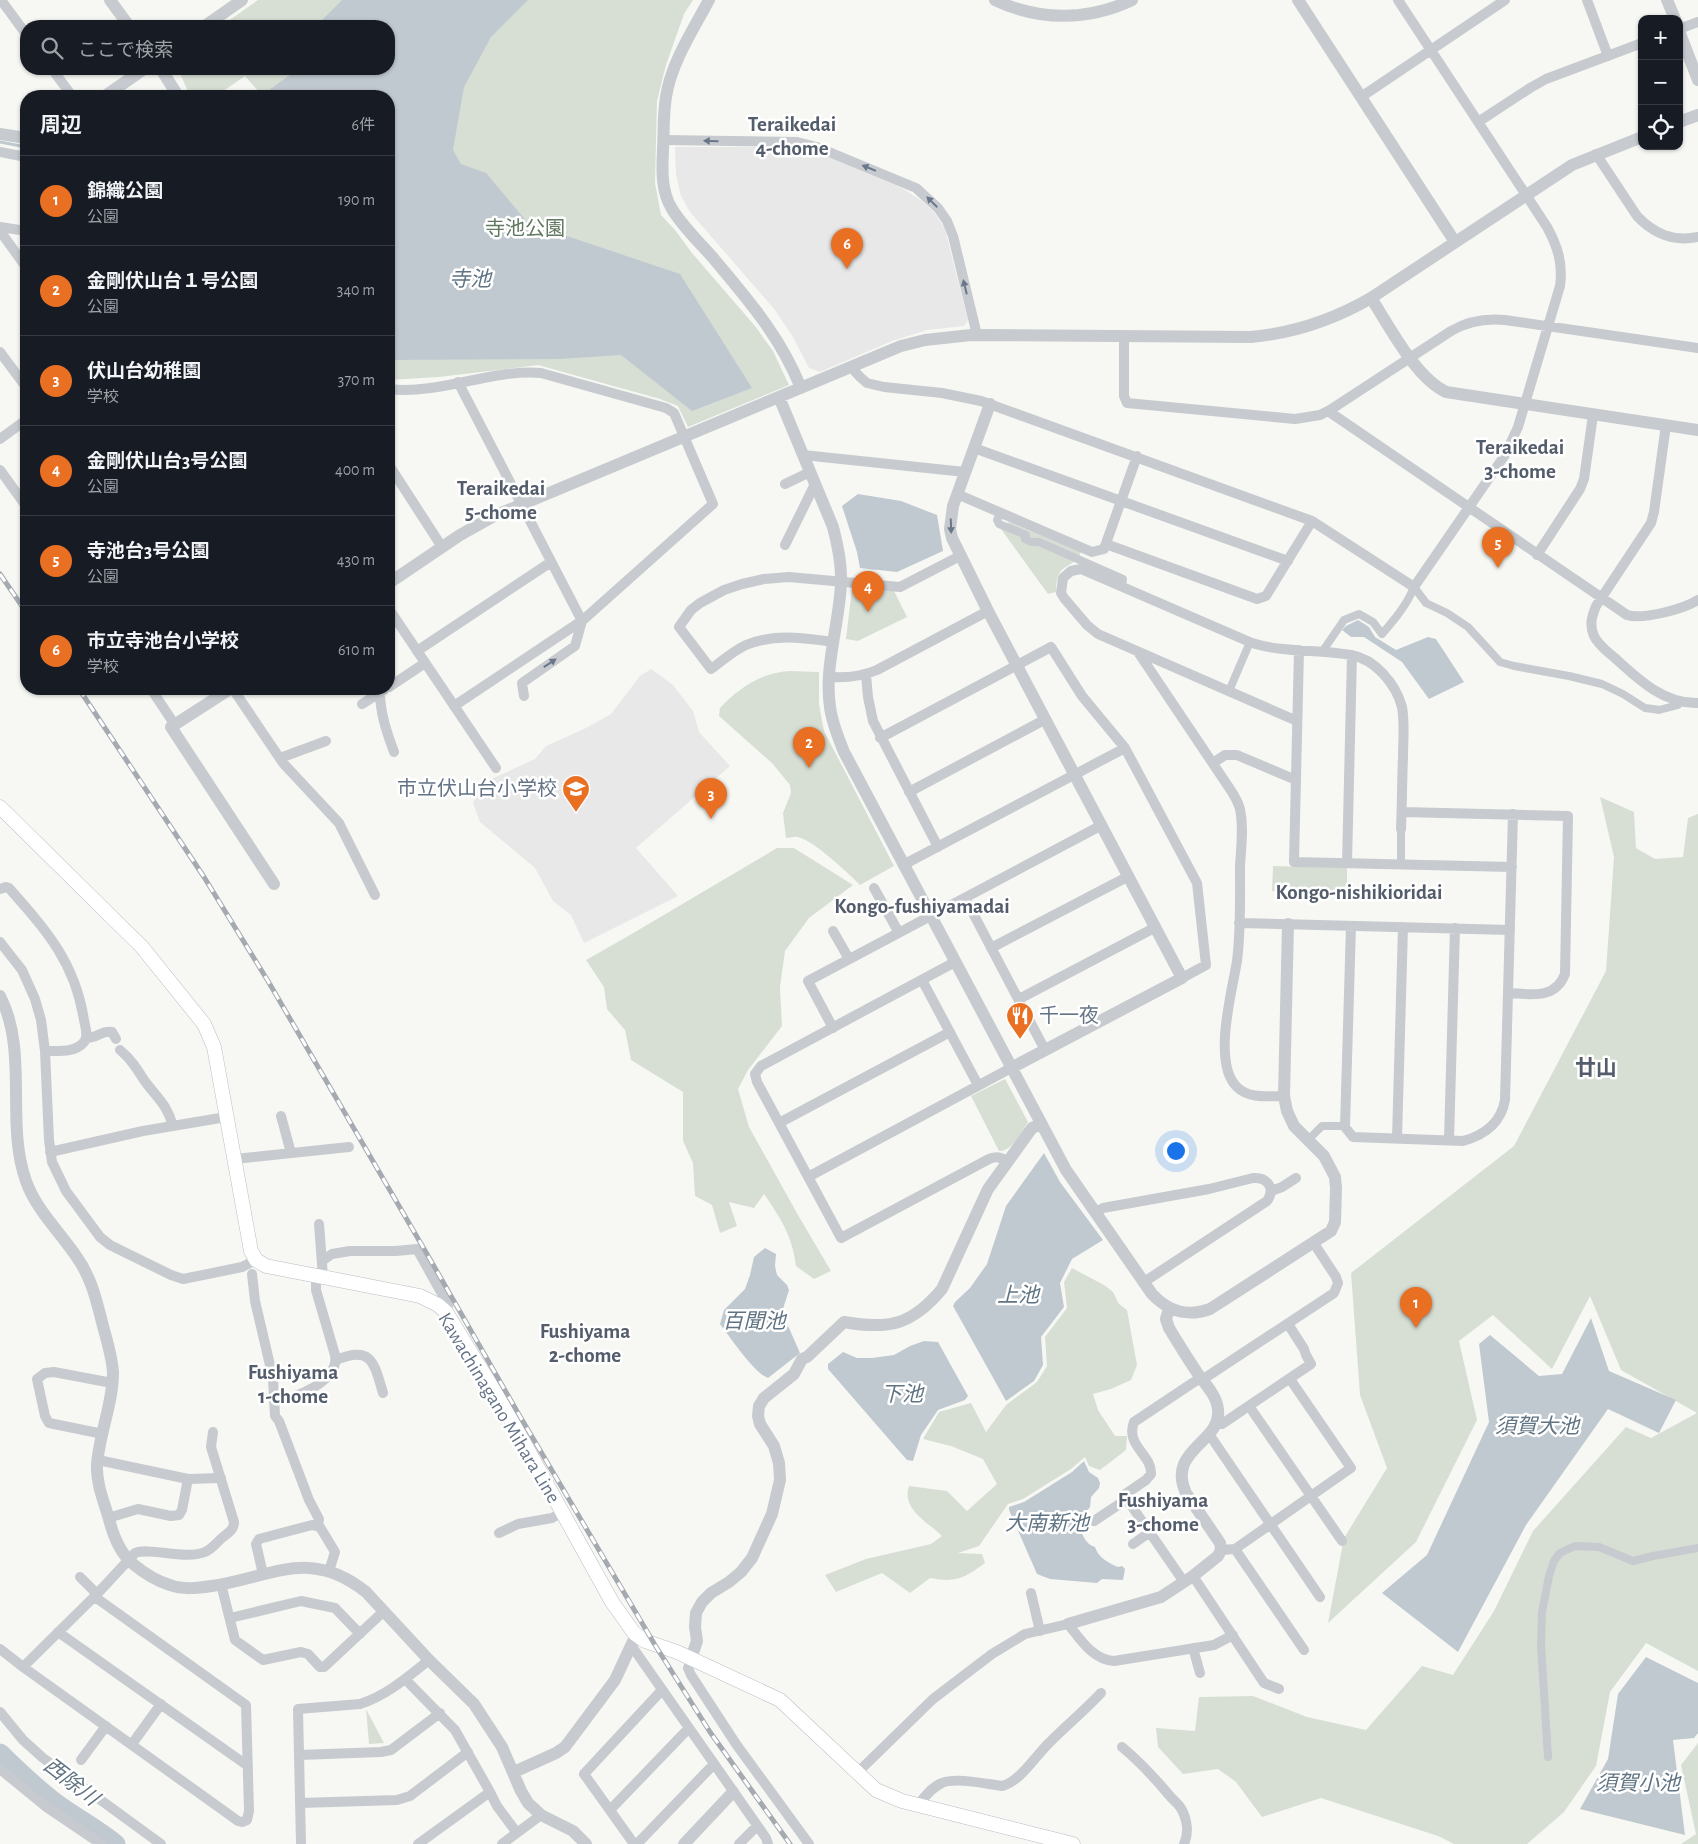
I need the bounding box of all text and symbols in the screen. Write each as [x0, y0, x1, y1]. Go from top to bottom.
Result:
map controls [1638, 15, 1683, 150]
button: + [1638, 15, 1683, 60]
search box [20, 20, 395, 75]
icon: search [38, 34, 66, 62]
text: ここで検索 [78, 41, 173, 60]
button: − [1638, 60, 1683, 105]
button: locate [1638, 105, 1683, 150]
district label: Teraikedai 4-chome [748, 114, 836, 159]
text: 周辺 [40, 115, 82, 136]
text: 6件 [351, 117, 375, 133]
one-way arrow [703, 137, 719, 145]
one-way arrow [861, 164, 876, 172]
text: 錦織公園 [87, 182, 163, 201]
text: 1 [53, 192, 59, 208]
text: 190 m [338, 192, 375, 208]
one-way arrow [926, 196, 938, 208]
text: 公園 [87, 209, 119, 225]
park label: 寺池公園 [485, 218, 565, 239]
pin: 6 [831, 228, 863, 269]
water label: 寺池 [449, 268, 493, 290]
text: 金剛伏山台１号公園 [87, 272, 258, 291]
one-way arrow [961, 280, 969, 295]
text: 2 [52, 282, 60, 298]
text: 340 m [337, 282, 375, 298]
text: 公園 [87, 299, 119, 315]
text: 伏山台幼稚園 [87, 362, 201, 381]
text: 3 [53, 372, 59, 388]
text: 370 m [338, 372, 375, 388]
text: 学校 [87, 389, 119, 405]
district label: Teraikedai 3-chome [1476, 437, 1564, 482]
text: 金剛伏山台3号公園 [87, 452, 247, 471]
text: 4 [52, 462, 60, 478]
text: 400 m [335, 462, 375, 478]
district label: Teraikedai 5-chome [457, 478, 545, 523]
text: 公園 [87, 479, 119, 495]
one-way arrow [947, 518, 955, 534]
pin: 5 [1482, 527, 1514, 568]
text: 寺池台3号公園 [87, 542, 209, 561]
text: 5 [53, 552, 59, 568]
text: 430 m [337, 552, 375, 568]
text: 公園 [87, 569, 119, 585]
pin: 4 [852, 571, 884, 612]
text: 市立寺池台小学校 [87, 632, 239, 651]
text: 6 [52, 642, 60, 658]
text: 610 m [338, 642, 375, 658]
one-way arrow [543, 658, 557, 668]
text: 学校 [87, 659, 119, 675]
pin: 2 [793, 727, 825, 768]
school or university icon: 市立伏山台小学校 [561, 774, 591, 813]
place label: 市立伏山台小学校 [397, 778, 557, 799]
pin: 3 [695, 778, 727, 819]
district label: Kongo-nishikioridai [1275, 882, 1443, 903]
district label: Kongo-fushiyamadai [834, 896, 1010, 917]
restaurant icon: 千一夜 [1005, 1001, 1035, 1040]
place label: 千一夜 [1039, 1005, 1099, 1026]
district label: 廿山 [1575, 1057, 1617, 1079]
your location [1163, 1138, 1189, 1164]
water label: 上池 [997, 1284, 1041, 1306]
pin: 1 [1400, 1287, 1432, 1328]
street label: Kawachinagano Mihara Line [434, 1309, 564, 1507]
water label: 百聞池 [723, 1310, 787, 1332]
district label: Fushiyama 2-chome [540, 1321, 630, 1366]
district label: Fushiyama 1-chome [248, 1362, 338, 1407]
water label: 下池 [881, 1383, 925, 1405]
water label: 須賀大池 [1495, 1415, 1581, 1437]
district label: Fushiyama 3-chome [1118, 1490, 1208, 1535]
water label: 大南新池 [1005, 1512, 1091, 1534]
water label: 西除川 [40, 1754, 104, 1811]
water label: 須賀小池 [1596, 1772, 1682, 1794]

